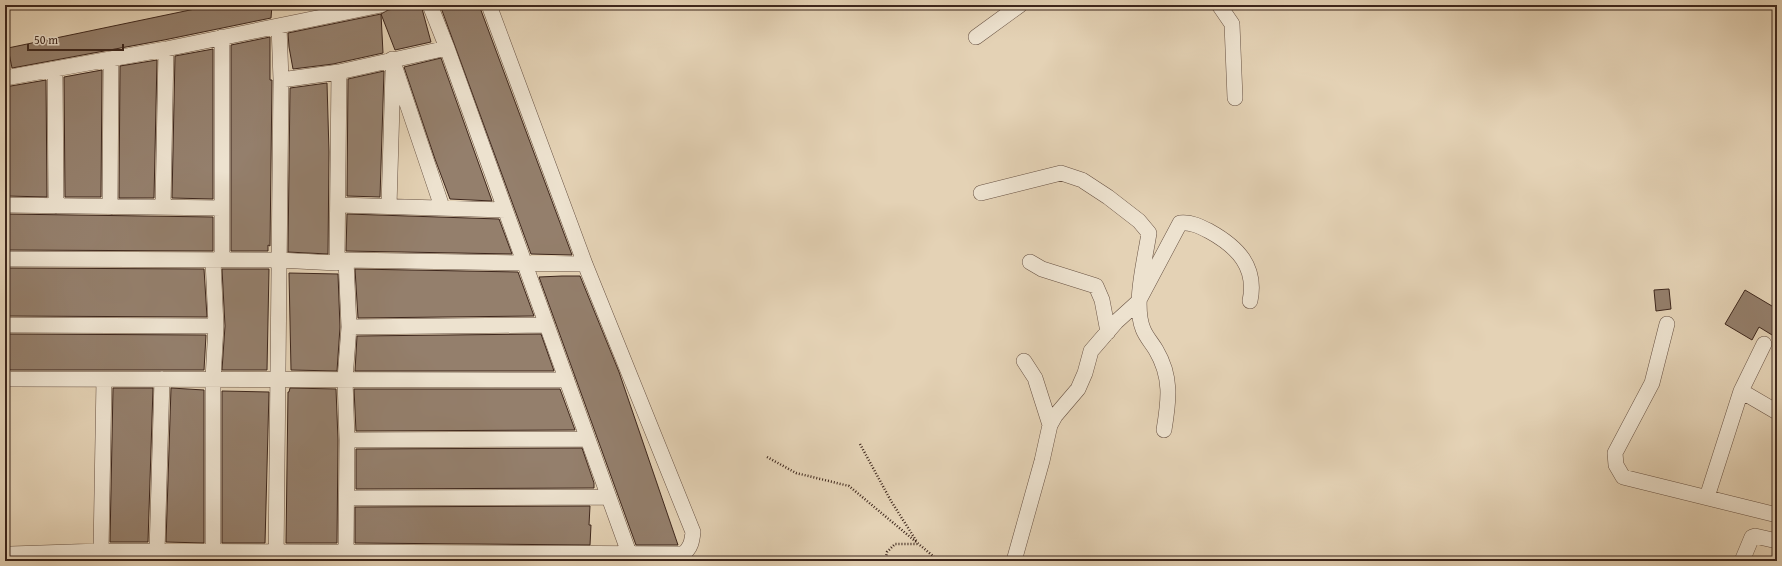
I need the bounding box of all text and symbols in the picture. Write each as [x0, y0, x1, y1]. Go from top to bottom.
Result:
scale bar [28, 26, 123, 52]
text: 50 m [34, 31, 58, 48]

